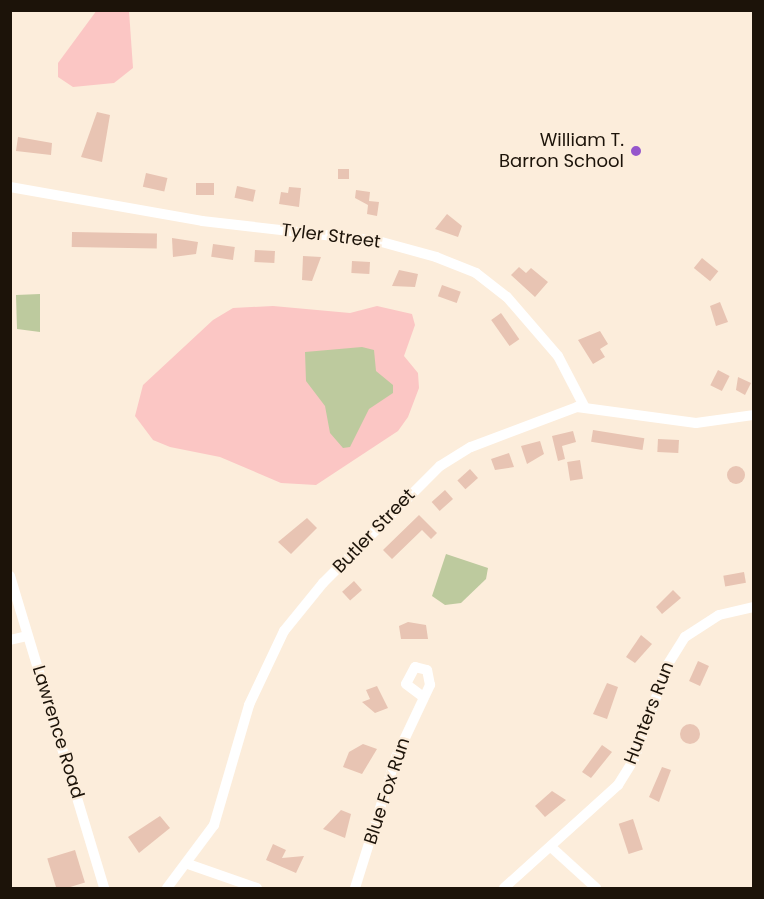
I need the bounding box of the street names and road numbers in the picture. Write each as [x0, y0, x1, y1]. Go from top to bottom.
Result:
street label: Tyler Street [280, 219, 382, 253]
street label: Butler Street [328, 484, 420, 578]
street label: Hunters Run [620, 659, 678, 767]
street label: Lawrence Road [28, 663, 88, 801]
street label: Blue Fox Run [360, 735, 414, 847]

